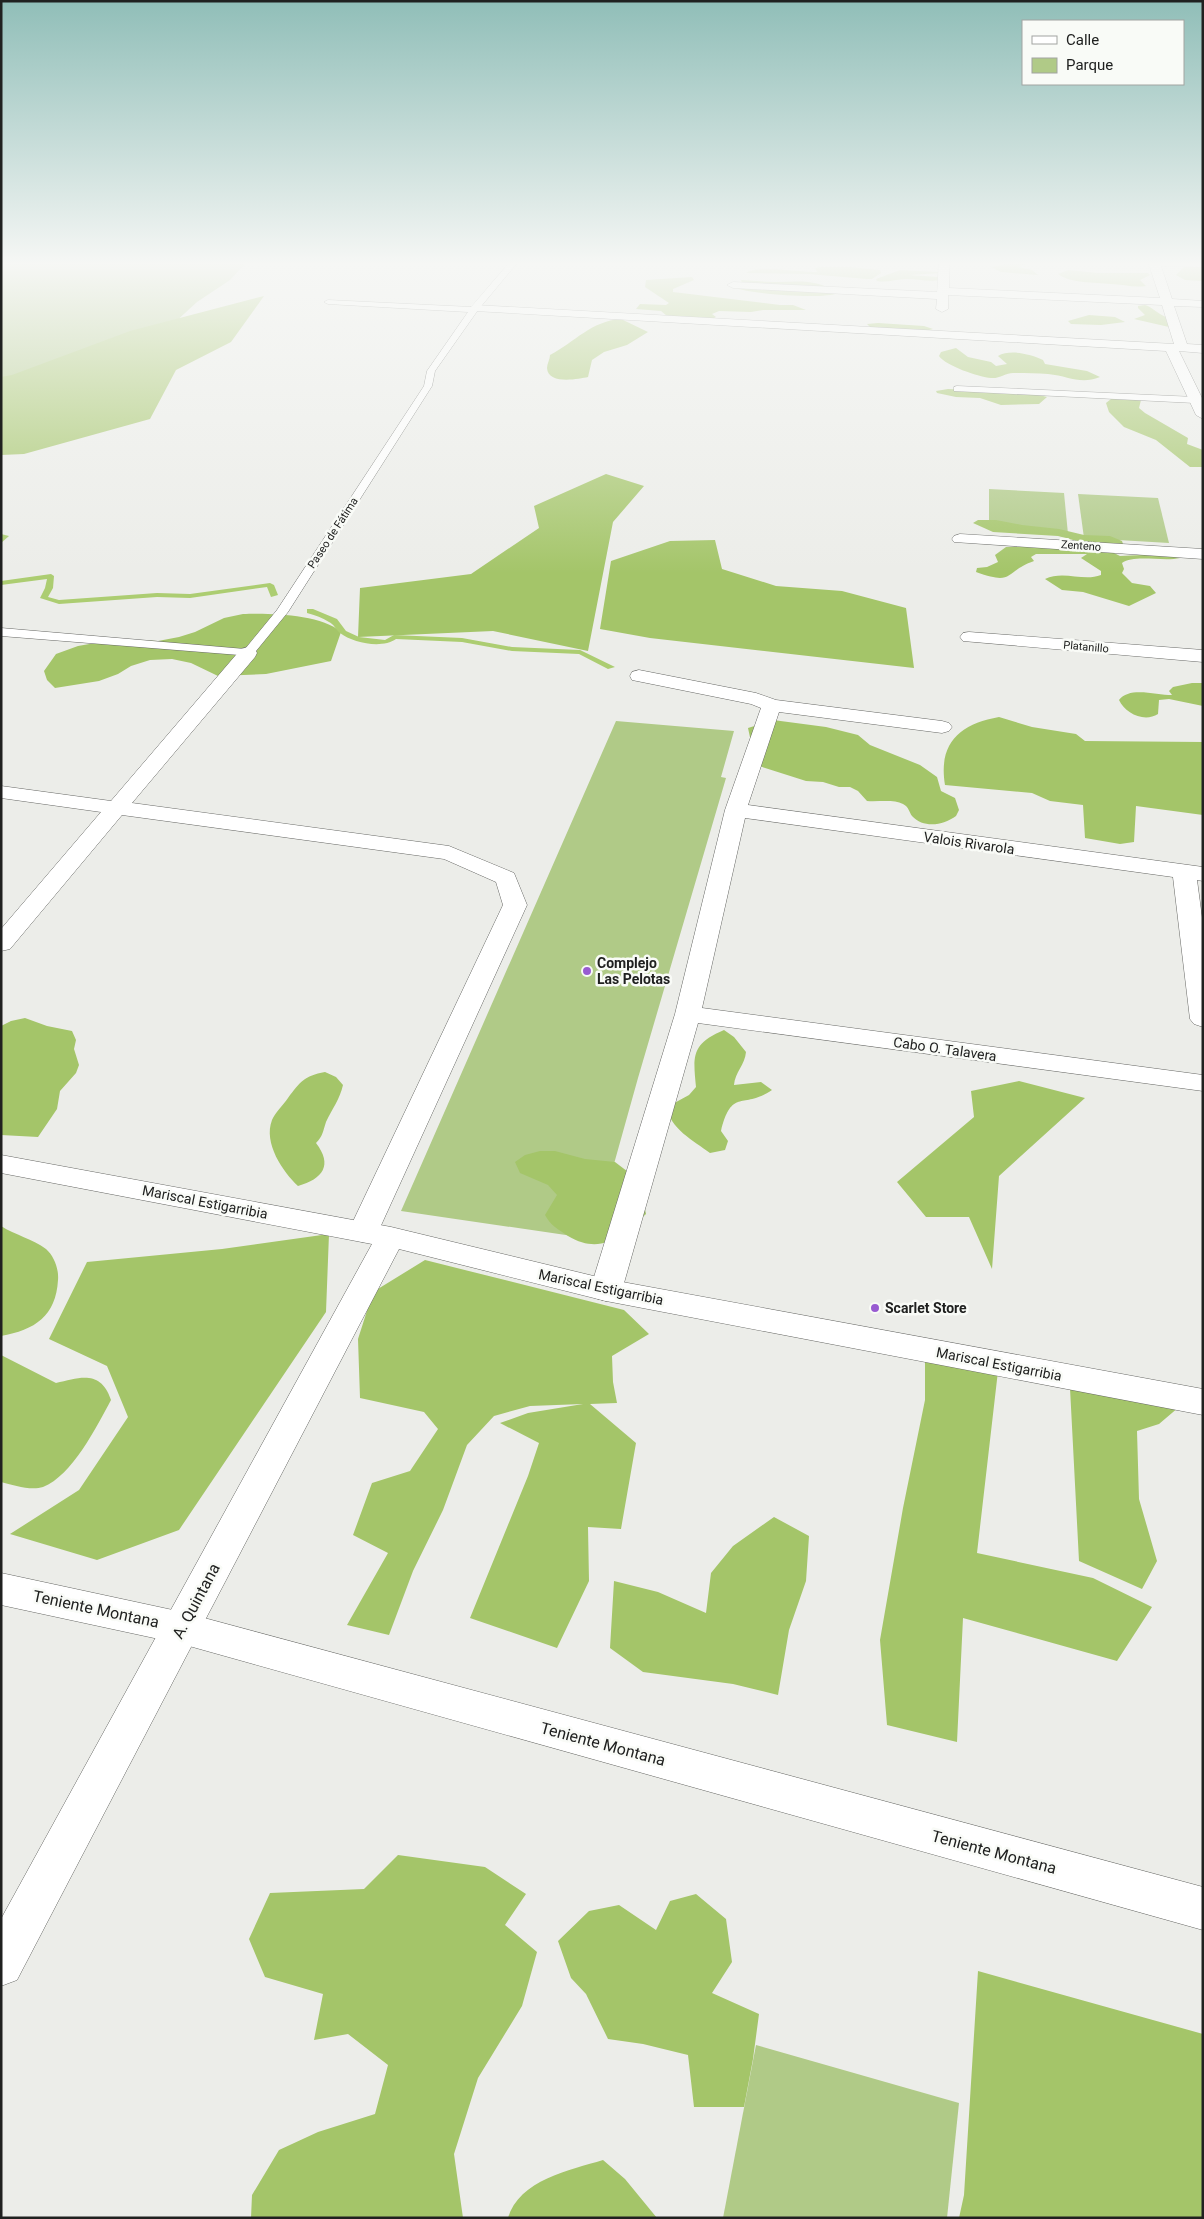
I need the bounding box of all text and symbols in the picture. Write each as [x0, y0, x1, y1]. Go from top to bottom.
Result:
legend [1022, 20, 1184, 85]
text: Calle [1066, 31, 1099, 49]
text: Parque [1066, 56, 1113, 74]
street label: Paseo de Fátima [305, 495, 361, 571]
street label: Zenteno [1061, 538, 1101, 554]
street label: Platanillo [1063, 639, 1109, 655]
street label: Valois Rivarola [923, 829, 1015, 857]
place label: Complejo Las Pelotas [597, 955, 670, 987]
marker: Complejo Las Pelotas [581, 965, 593, 977]
street label: Cabo O. Talavera [892, 1034, 998, 1064]
street label: Mariscal Estigarribia [141, 1182, 269, 1222]
street label: Mariscal Estigarribia [537, 1266, 665, 1308]
place label: Scarlet Store [885, 1300, 967, 1316]
marker: Scarlet Store [869, 1302, 881, 1314]
street label: Mariscal Estigarribia [935, 1344, 1063, 1384]
street label: A. Quintana [168, 1560, 224, 1642]
street label: Teniente Montana [31, 1586, 161, 1632]
street label: Teniente Montana [539, 1718, 667, 1770]
street label: Teniente Montana [930, 1826, 1058, 1878]

